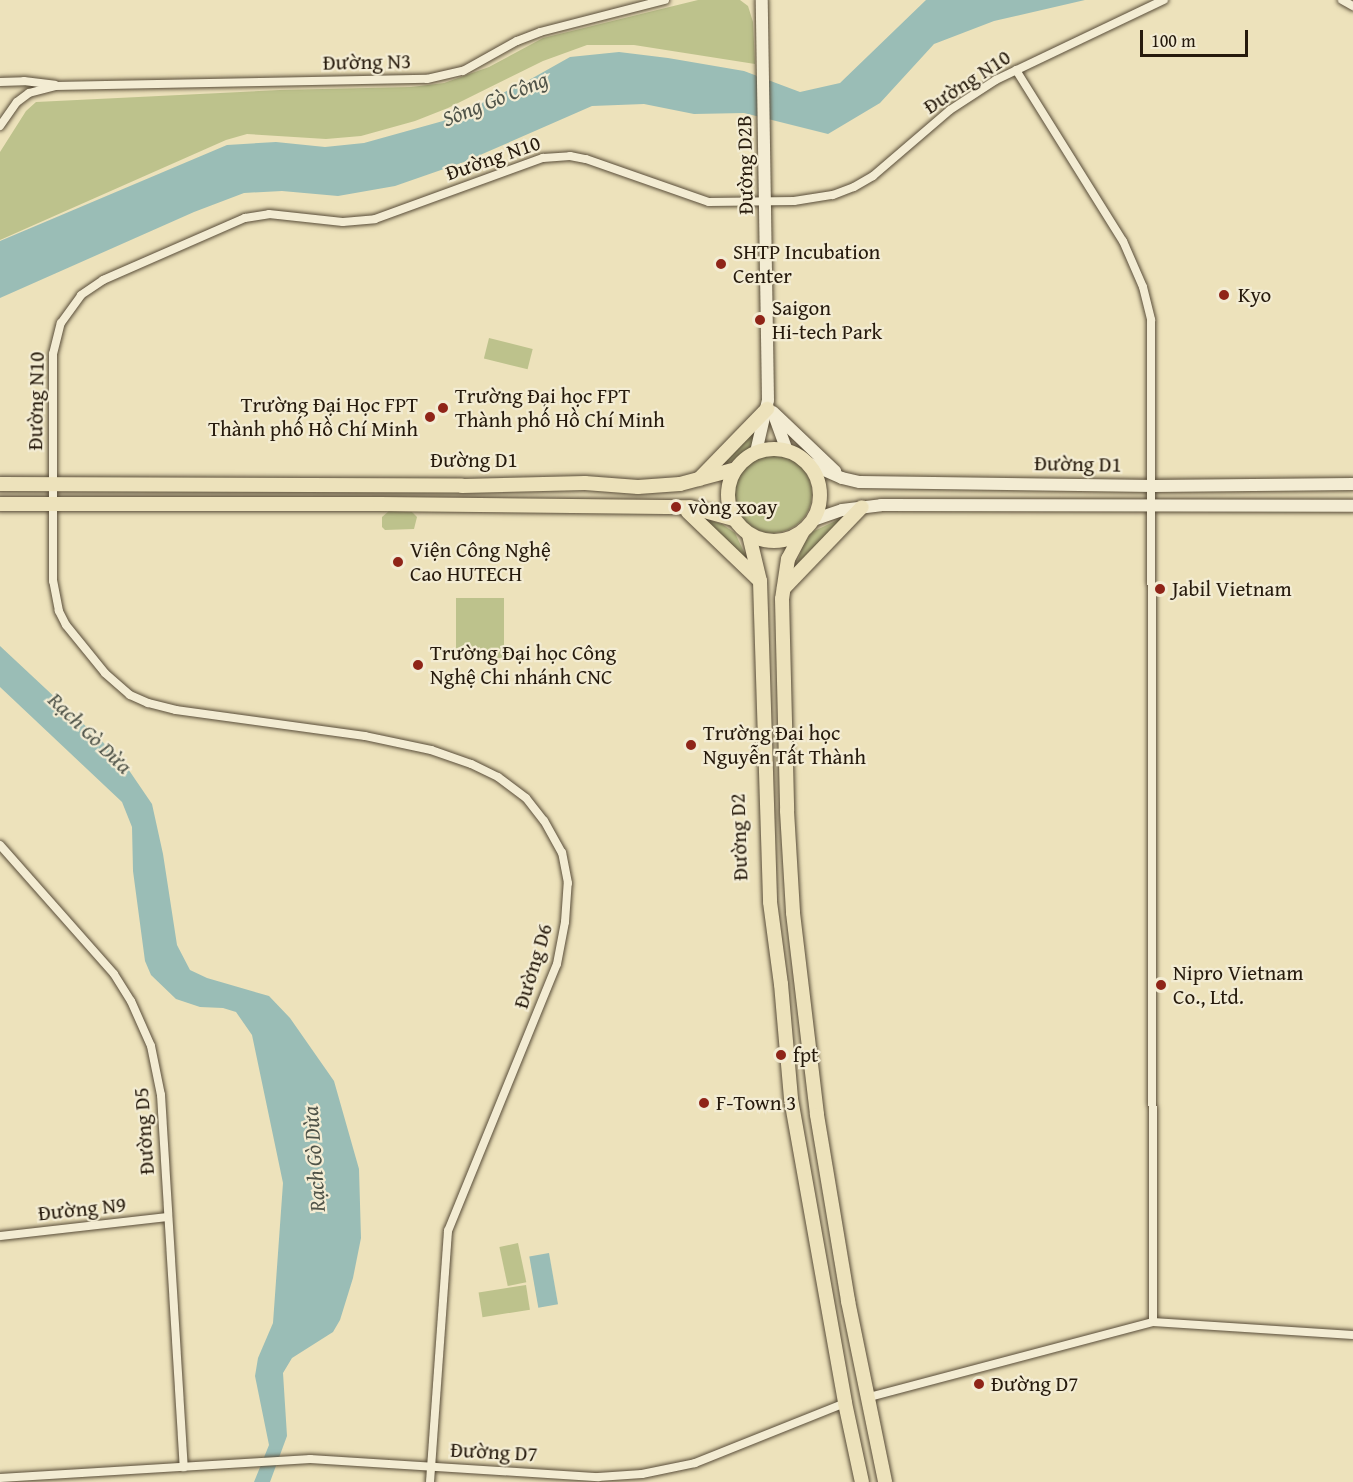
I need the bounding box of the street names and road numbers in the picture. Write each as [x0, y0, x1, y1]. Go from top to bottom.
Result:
street label: Đường N10 [919, 45, 1015, 119]
street label: Đường N3 [323, 49, 411, 75]
street label: Đường D2B [732, 115, 758, 215]
street label: Đường N10 [442, 130, 544, 186]
street label: Đường N10 [23, 352, 49, 450]
street label: Đường D1 [430, 447, 518, 473]
street label: Đường D1 [1034, 451, 1122, 477]
street label: Đường D2 [725, 793, 753, 881]
street label: Đường D6 [508, 921, 558, 1011]
street label: Đường D5 [128, 1087, 160, 1175]
street label: Đường N9 [37, 1192, 127, 1226]
street label: Đường D7 [450, 1437, 538, 1467]

